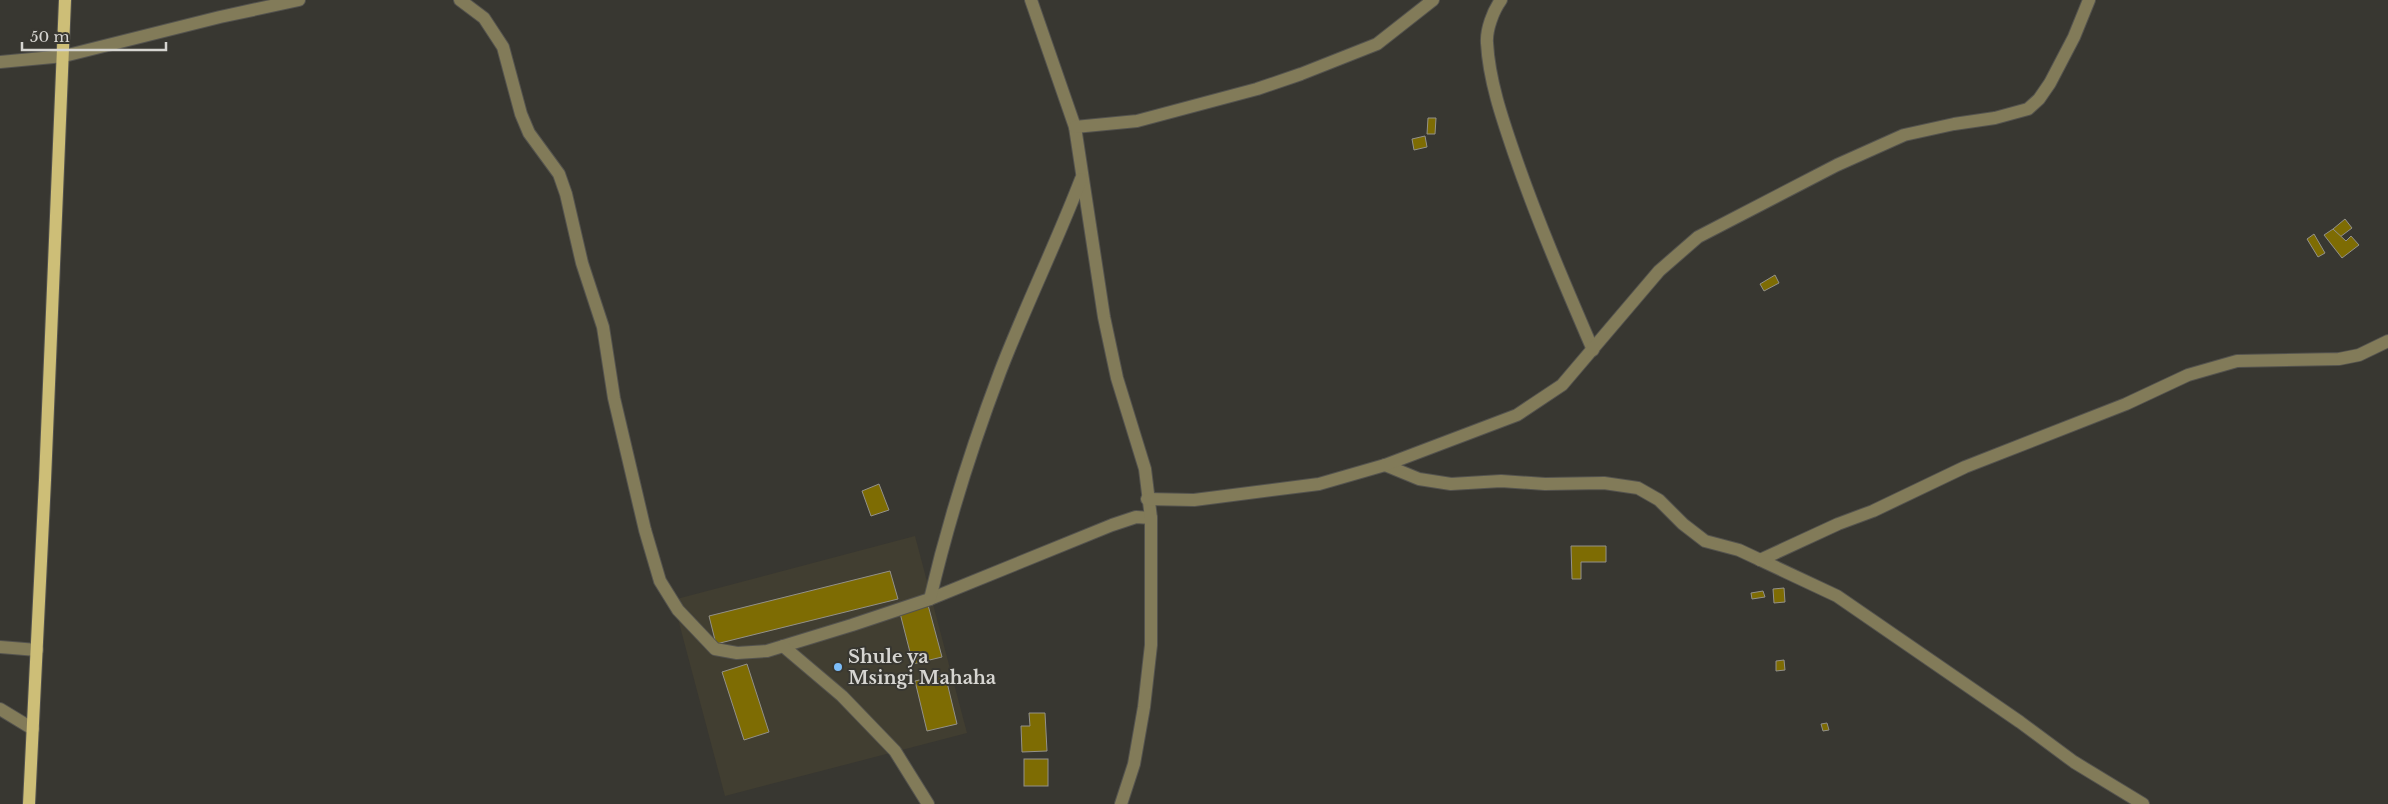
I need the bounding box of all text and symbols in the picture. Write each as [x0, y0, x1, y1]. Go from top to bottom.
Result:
scale bar [22, 20, 166, 52]
text: 50 m [30, 27, 70, 46]
place label: Shule ya Msingi Mahaha [848, 646, 997, 689]
marker: Shule ya Msingi Mahaha [832, 661, 844, 673]

